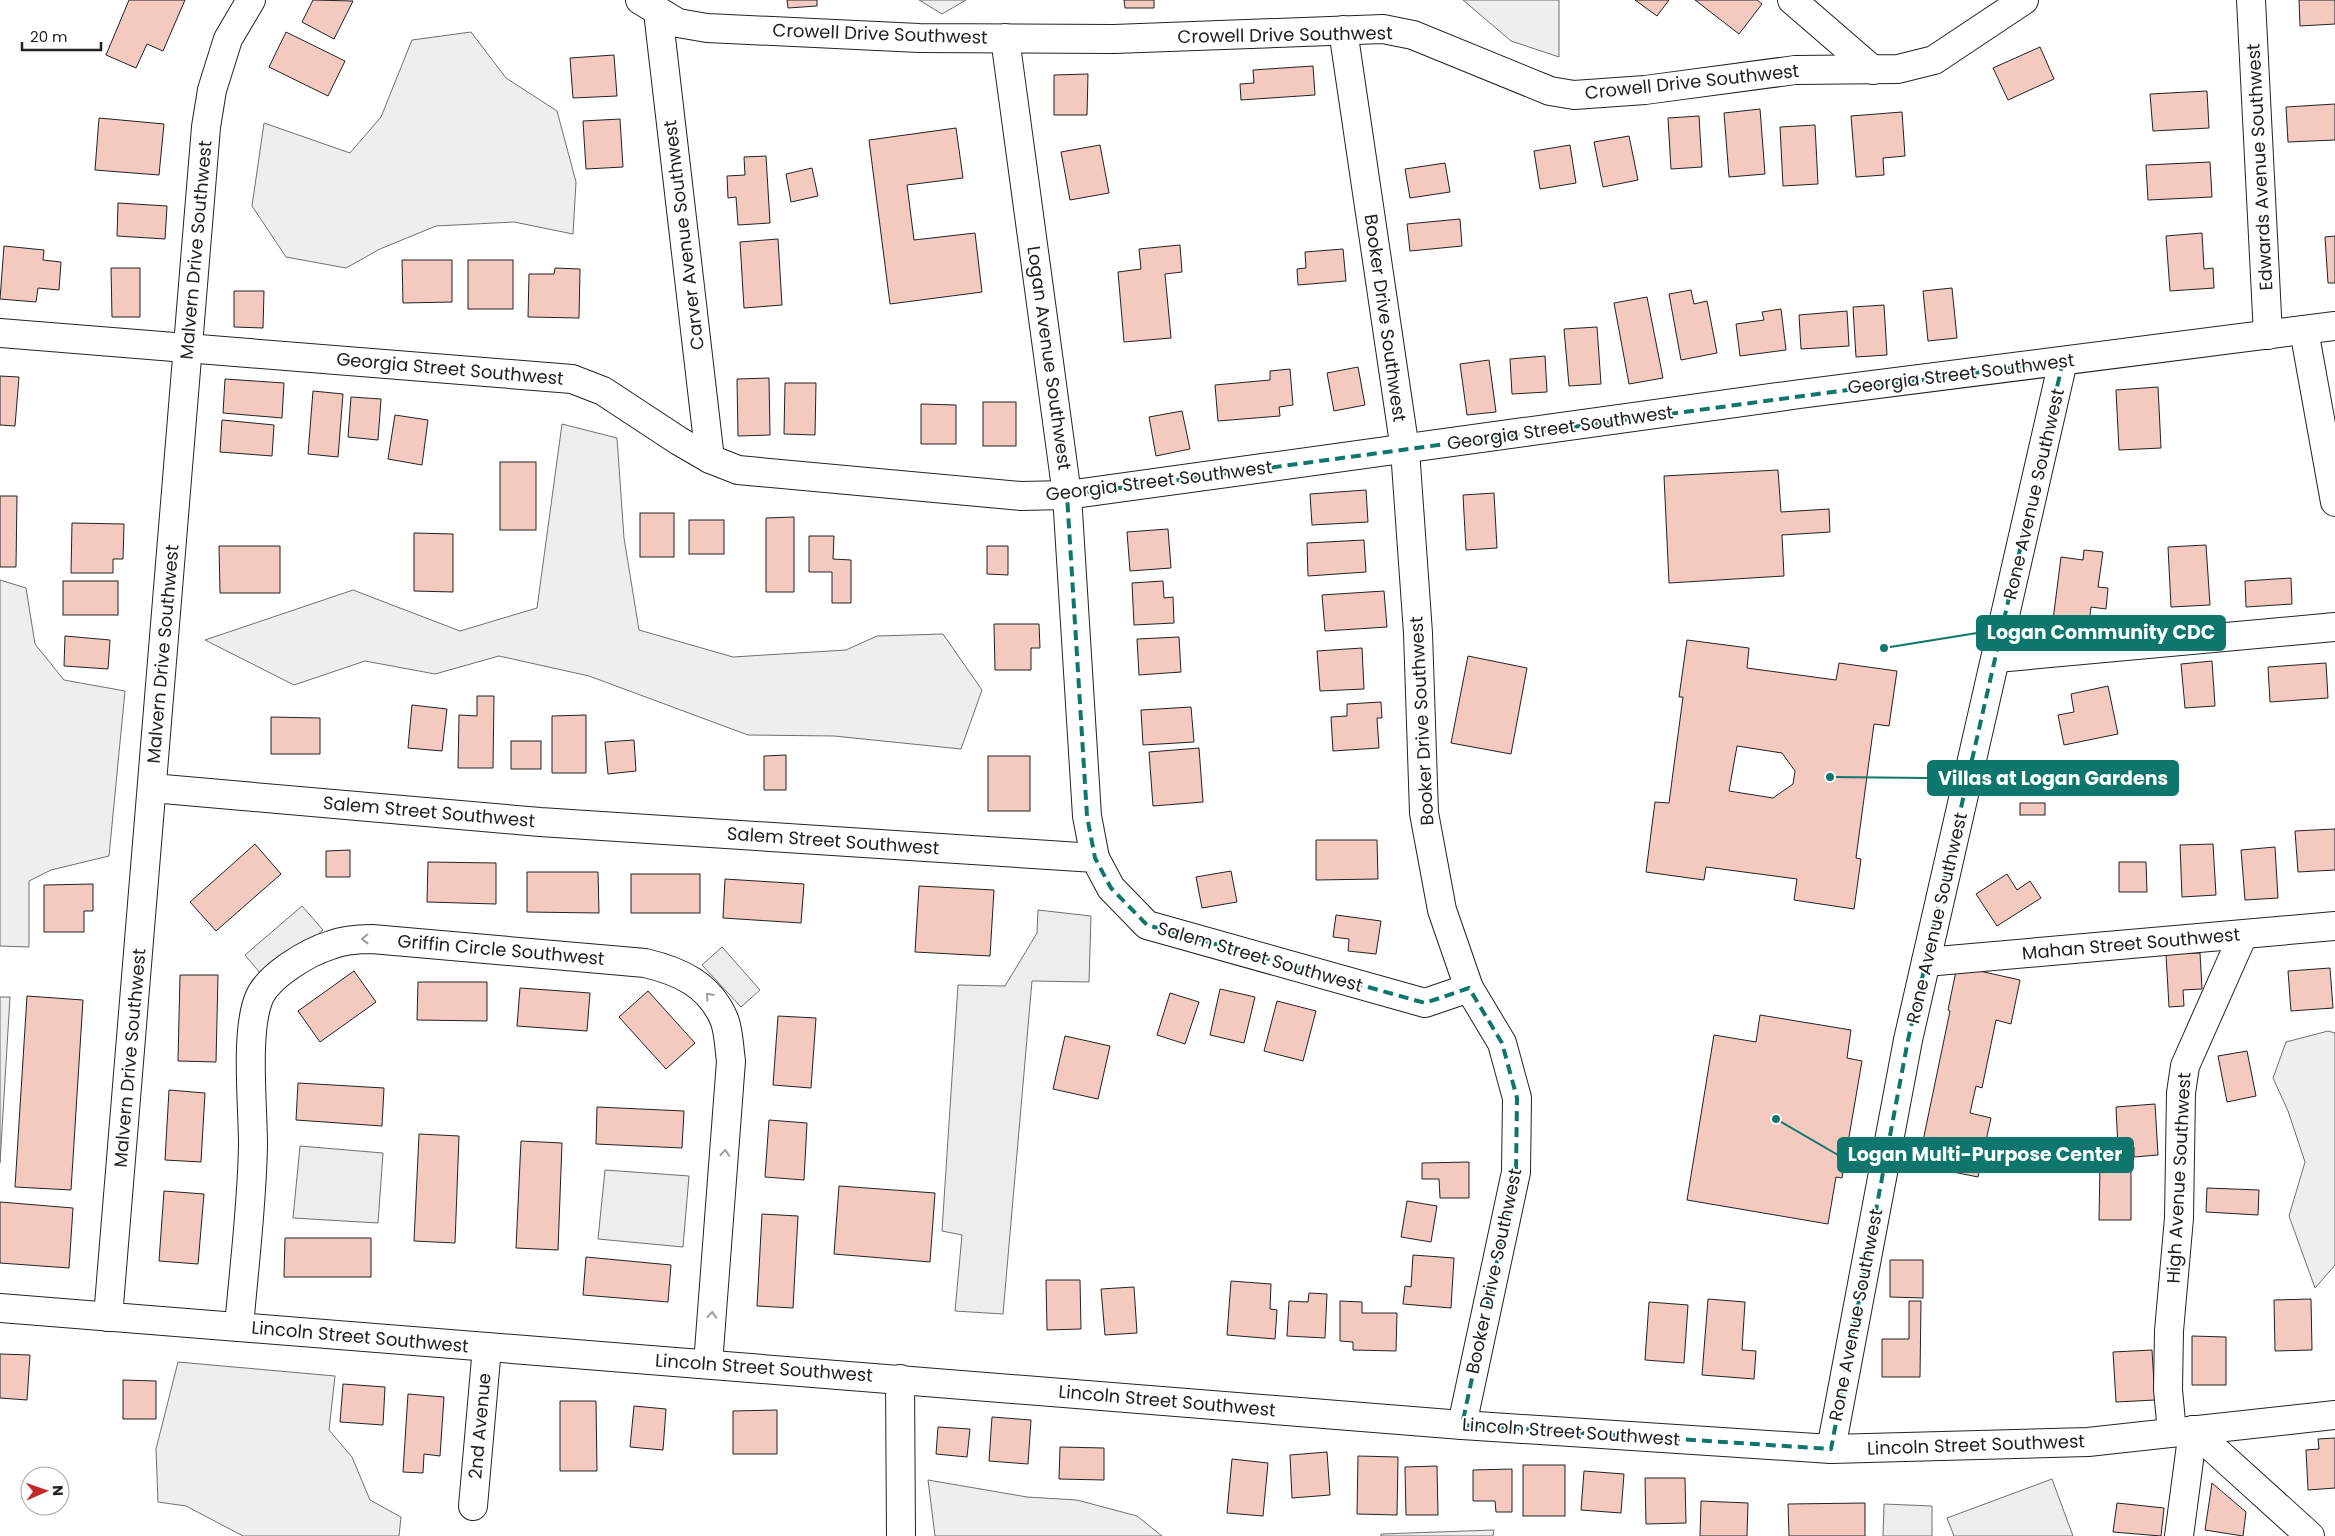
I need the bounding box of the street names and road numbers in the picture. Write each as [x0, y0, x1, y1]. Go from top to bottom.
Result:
street label: Crowell Drive Southwest [772, 17, 988, 50]
street label: Crowell Drive Southwest [1177, 20, 1393, 49]
street label: Edwards Avenue Southwest [2241, 43, 2278, 291]
street label: Crowell Drive Southwest [1584, 58, 1800, 105]
street label: Carver Avenue Southwest [657, 119, 710, 351]
street label: Malvern Drive Southwest [173, 139, 218, 361]
street label: Booker Drive Southwest [1359, 212, 1412, 423]
street label: Logan Avenue Southwest [1021, 244, 1078, 472]
street label: Georgia Street Southwest [335, 346, 565, 391]
street label: Georgia Street Southwest [1846, 347, 2076, 400]
street label: Rone Avenue Southwest [1997, 386, 2070, 602]
street label: Georgia Street Southwest [1445, 399, 1675, 456]
street label: Georgia Street Southwest [1044, 454, 1274, 507]
street label: Malvern Drive Southwest [140, 543, 185, 765]
street label: Booker Drive Southwest [1404, 616, 1439, 826]
street label: Salem Street Southwest [322, 790, 536, 833]
street label: Rone Avenue Southwest [1900, 810, 1973, 1026]
street label: Salem Street Southwest [726, 821, 940, 860]
street label: Salem Street Southwest [1154, 915, 1366, 998]
street label: Mahan Street Southwest [2021, 922, 2241, 965]
street label: Griffin Circle Southwest [397, 928, 606, 971]
street label: Malvern Drive Southwest [107, 947, 152, 1169]
street label: High Avenue Southwest [2160, 1072, 2197, 1284]
street label: Booker Drive Southwest [1460, 1166, 1528, 1376]
street label: Rone Avenue Southwest [1823, 1207, 1888, 1423]
street label: Lincoln Street Southwest [250, 1315, 470, 1358]
street label: Lincoln Street Southwest [654, 1347, 874, 1388]
street label: 2nd Avenue [462, 1372, 497, 1480]
street label: Lincoln Street Southwest [1057, 1379, 1277, 1422]
street label: Lincoln Street Southwest [1461, 1411, 1681, 1452]
street label: Lincoln Street Southwest [1867, 1428, 2085, 1461]

